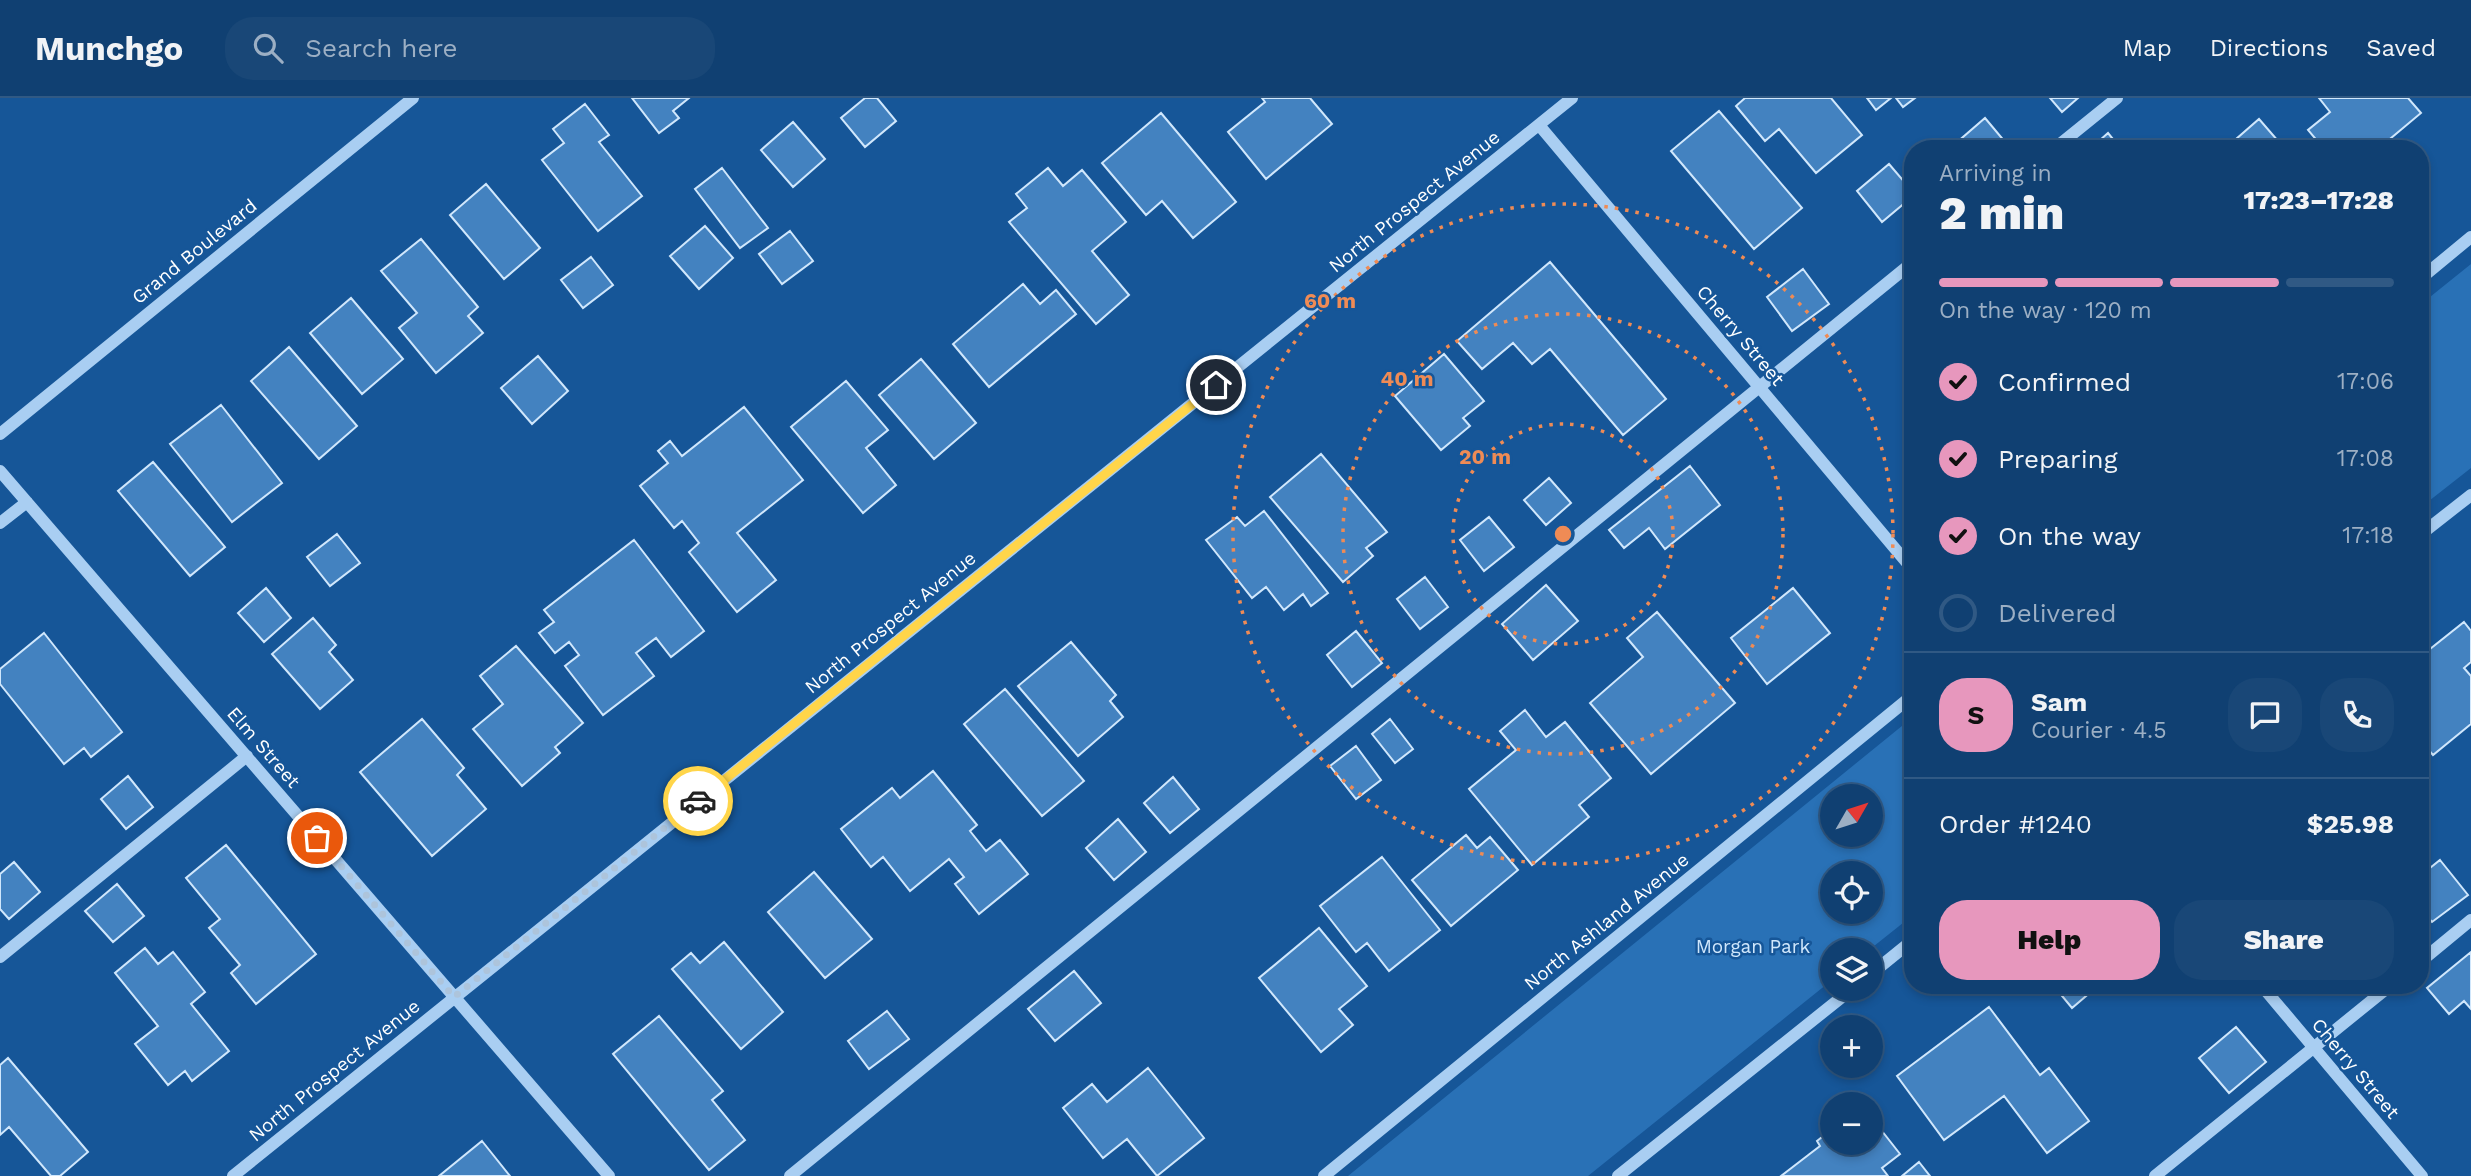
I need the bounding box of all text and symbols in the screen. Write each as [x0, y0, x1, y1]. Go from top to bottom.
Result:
search box [225, 17, 715, 80]
text: Munchgo [35, 29, 183, 68]
icon: search [249, 29, 287, 67]
text: Search here [305, 33, 458, 63]
text: Map [2123, 34, 2172, 62]
text: Directions [2210, 34, 2328, 62]
text: Saved [2366, 34, 2436, 62]
street label: North Prospect Avenue [1324, 125, 1504, 277]
text: Arriving in [1939, 160, 2052, 187]
text: 17:23–17:28 [2243, 185, 2394, 215]
text: 2 min [1939, 186, 2064, 240]
street label: Grand Boulevard [127, 194, 261, 309]
street label: Cherry Street [1692, 280, 1789, 390]
text: 60 m [1304, 288, 1356, 313]
text: On the way · 120 m [1939, 297, 2152, 324]
pin [1186, 355, 1246, 415]
icon: check [1939, 363, 1977, 401]
icon: home [1197, 366, 1235, 404]
text: 40 m [1381, 366, 1433, 391]
text: Confirmed [1998, 367, 2131, 397]
text: 17:06 [2337, 368, 2394, 395]
icon: check [1939, 440, 1977, 478]
text: 20 m [1459, 444, 1511, 469]
text: Preparing [1998, 444, 2118, 474]
text: 17:08 [2337, 445, 2394, 472]
icon: check [1939, 517, 1977, 555]
text: On the way [1998, 521, 2141, 551]
centre of rings [1551, 522, 1575, 546]
text: 17:18 [2342, 522, 2394, 549]
street label: North Prospect Avenue [800, 546, 980, 698]
text: Delivered [1998, 598, 2117, 628]
button: chat [2228, 678, 2302, 752]
button: phone [2320, 678, 2394, 752]
text: Sam [2031, 687, 2087, 717]
text: S [1968, 700, 1984, 730]
street label: Elm Street [222, 702, 305, 793]
text: Courier · 4.5 [2031, 717, 2167, 744]
courier [663, 766, 733, 836]
icon: car [679, 782, 717, 820]
north arrow [1820, 784, 1883, 847]
map controls [1820, 784, 1883, 1155]
pin [287, 808, 347, 868]
text: Order #1240 [1939, 809, 2092, 839]
text: $25.98 [2307, 809, 2394, 839]
icon: bag [298, 819, 336, 857]
street label: North Ashland Avenue [1519, 848, 1693, 995]
button: locate [1820, 861, 1883, 924]
button: Help [1939, 900, 2160, 980]
button: Share [2174, 900, 2394, 980]
park label: Morgan Park [1696, 935, 1811, 958]
button: layers [1820, 938, 1883, 1001]
street label: North Prospect Avenue [244, 994, 424, 1146]
street label: Cherry Street [2307, 1013, 2404, 1123]
button: + [1820, 1015, 1883, 1078]
button: − [1820, 1092, 1883, 1155]

